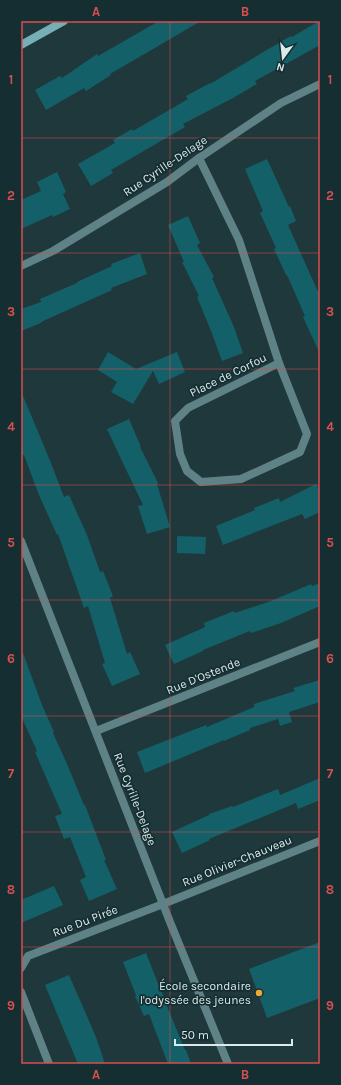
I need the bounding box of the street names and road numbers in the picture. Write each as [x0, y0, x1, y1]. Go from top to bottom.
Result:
street label: Rue Cyrille-Delage [120, 133, 210, 199]
street label: Place de Corfou [187, 350, 269, 400]
street label: Rue D'Ostende [164, 655, 242, 697]
street label: Rue Cyrille-Delage [111, 750, 159, 848]
street label: Rue Olivier-Chauveau [180, 833, 294, 889]
street label: Rue Du Pirée [50, 902, 120, 940]

